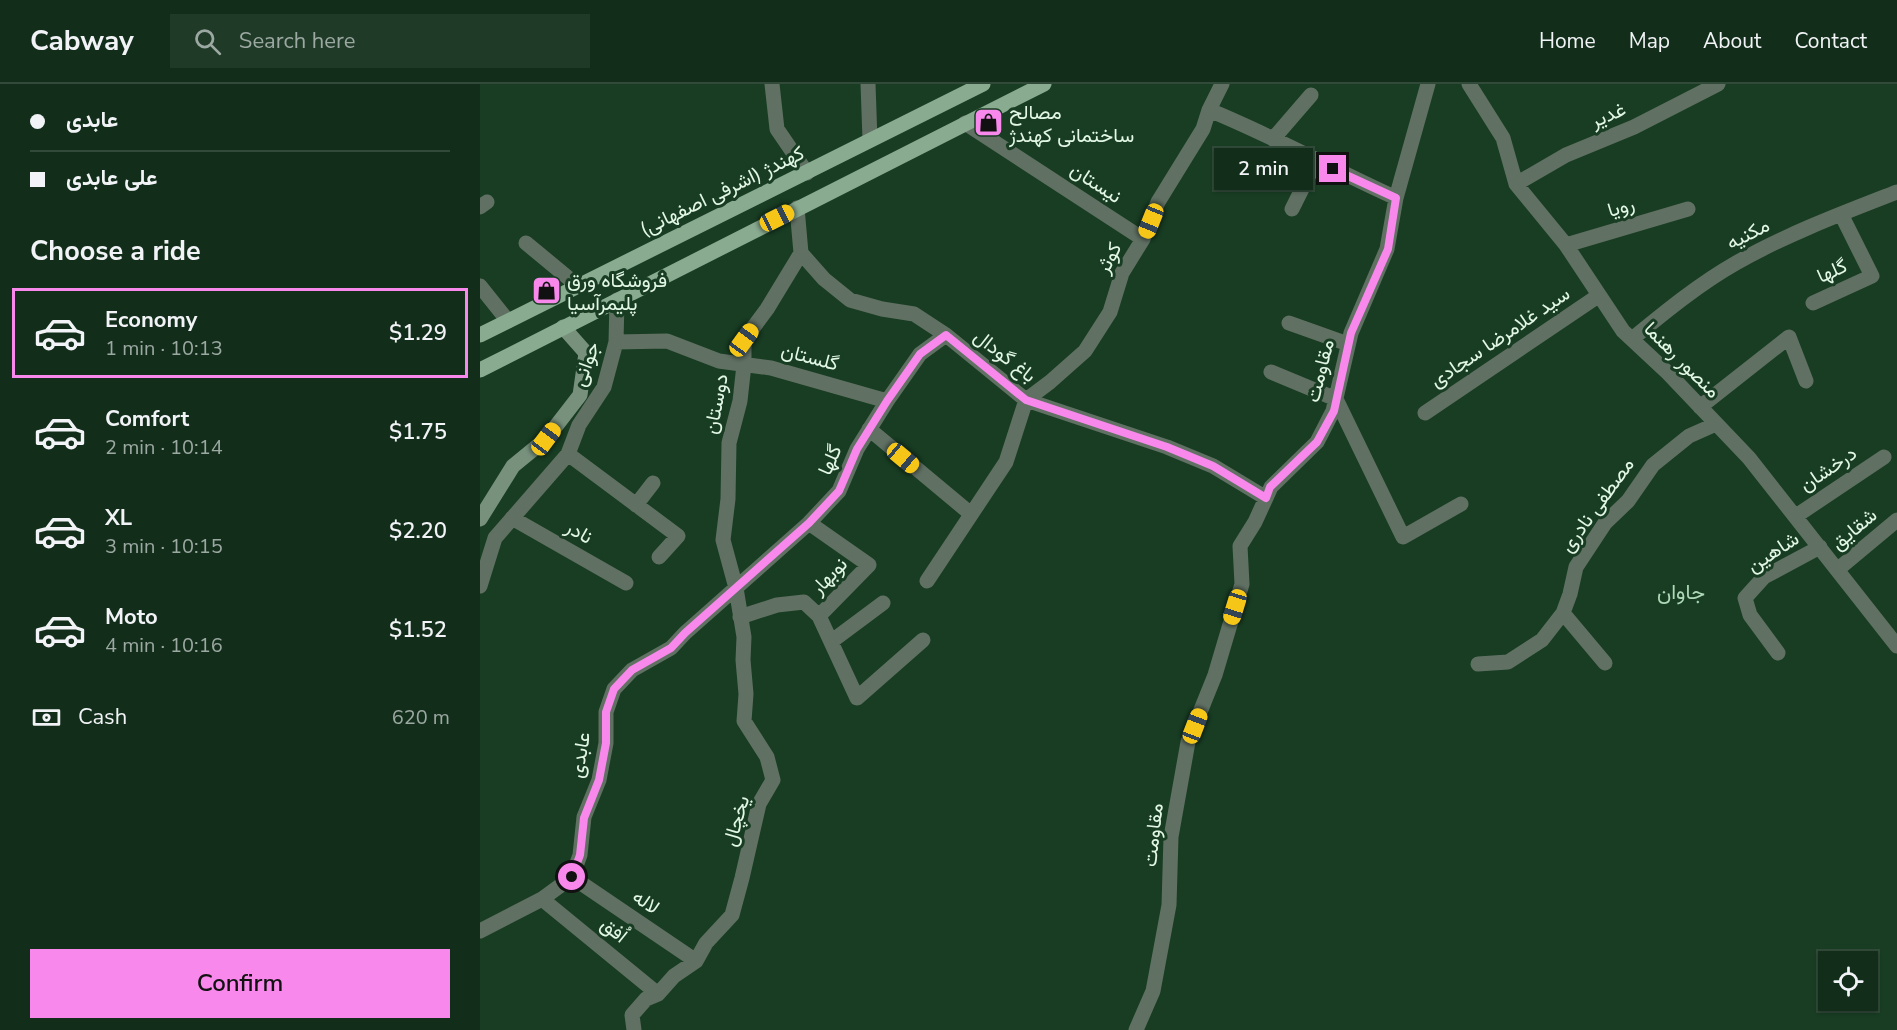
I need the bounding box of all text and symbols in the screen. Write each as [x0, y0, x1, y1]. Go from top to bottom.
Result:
search box [170, 14, 590, 68]
text: Cabway [30, 22, 134, 60]
icon: search [191, 25, 224, 58]
text: Search here [239, 26, 355, 56]
text: Home [1539, 27, 1596, 55]
text: Map [1629, 27, 1670, 55]
text: About [1703, 27, 1761, 55]
text: Contact [1794, 27, 1867, 55]
street label: غدیر [1585, 96, 1630, 135]
place label: مصالح ساختمانی کهندژ [1008, 99, 1134, 149]
text: عابدی [66, 105, 118, 135]
shop icon: مصالح ساختمانی کهندژ [972, 107, 1004, 139]
street label: کهندژ (اشرفی اصفهانی) [635, 139, 809, 243]
callout: 2 min [1213, 148, 1312, 190]
text: 2 min [1238, 155, 1289, 182]
route end [1319, 155, 1346, 182]
street label: نیستان [1065, 156, 1127, 210]
text: علی عابدی [66, 163, 157, 193]
street label: رویا [1604, 190, 1638, 224]
car [1136, 201, 1166, 241]
car [757, 202, 797, 234]
street label: مکنیه [1722, 212, 1774, 256]
text: Choose a ride [30, 233, 201, 270]
street label: کوثر [1089, 238, 1128, 279]
street label: گلها [1813, 252, 1851, 290]
place label: فروشگاه ورق پلیمرآسیا [567, 267, 667, 317]
shop icon: فروشگاه ورق پلیمرآسیا [530, 275, 562, 307]
street label: سید غلامرضا سجادی [1425, 280, 1575, 394]
text: Economy [105, 305, 197, 335]
icon: car [33, 306, 87, 360]
street label: منصور رهنما [1638, 316, 1726, 404]
text: $1.29 [389, 318, 447, 348]
car [726, 320, 762, 360]
street label: باغ گودال [968, 323, 1042, 389]
text: 1 min · 10:13 [105, 335, 223, 362]
street label: گلستان [778, 336, 842, 378]
street label: مقاومت [1299, 337, 1341, 405]
street label: جوانی [566, 338, 606, 390]
street label: دوستان [697, 372, 735, 436]
text: Comfort [105, 404, 189, 434]
icon: car [33, 405, 87, 459]
text: $1.75 [389, 417, 447, 447]
car [528, 419, 564, 459]
text: 2 min · 10:14 [105, 434, 223, 461]
car [883, 440, 923, 476]
street label: درخشان [1794, 440, 1862, 498]
street label: گلها [811, 441, 849, 479]
street label: مصطفی نادری [1553, 452, 1641, 558]
street label: شقایق [1825, 502, 1883, 556]
text: XL [105, 503, 132, 533]
icon: car [33, 504, 87, 558]
street label: نادر [560, 513, 598, 551]
text: $2.20 [389, 516, 447, 546]
street label: شاهین [1742, 525, 1804, 579]
text: 3 min · 10:15 [105, 533, 223, 560]
street label: نوبهار [804, 551, 853, 601]
district label: جاوان [1657, 578, 1705, 606]
car [1221, 587, 1249, 627]
text: Moto [105, 602, 158, 632]
icon: car [33, 603, 87, 657]
text: $1.52 [389, 615, 447, 645]
text: 4 min · 10:16 [105, 632, 223, 659]
icon: cash [30, 701, 63, 734]
text: Cash [78, 702, 127, 732]
text: 620 m [392, 704, 450, 731]
car [1180, 706, 1210, 746]
street label: عابدی [563, 730, 597, 780]
street label: یخچال [716, 793, 756, 849]
street label: مقاومت [1136, 802, 1170, 868]
route start [558, 863, 585, 890]
street label: لاله [627, 883, 665, 921]
street label: اُفق [595, 911, 633, 949]
button: Confirm [30, 949, 450, 1018]
map controls [1818, 951, 1878, 1011]
button: locate [1818, 951, 1878, 1011]

